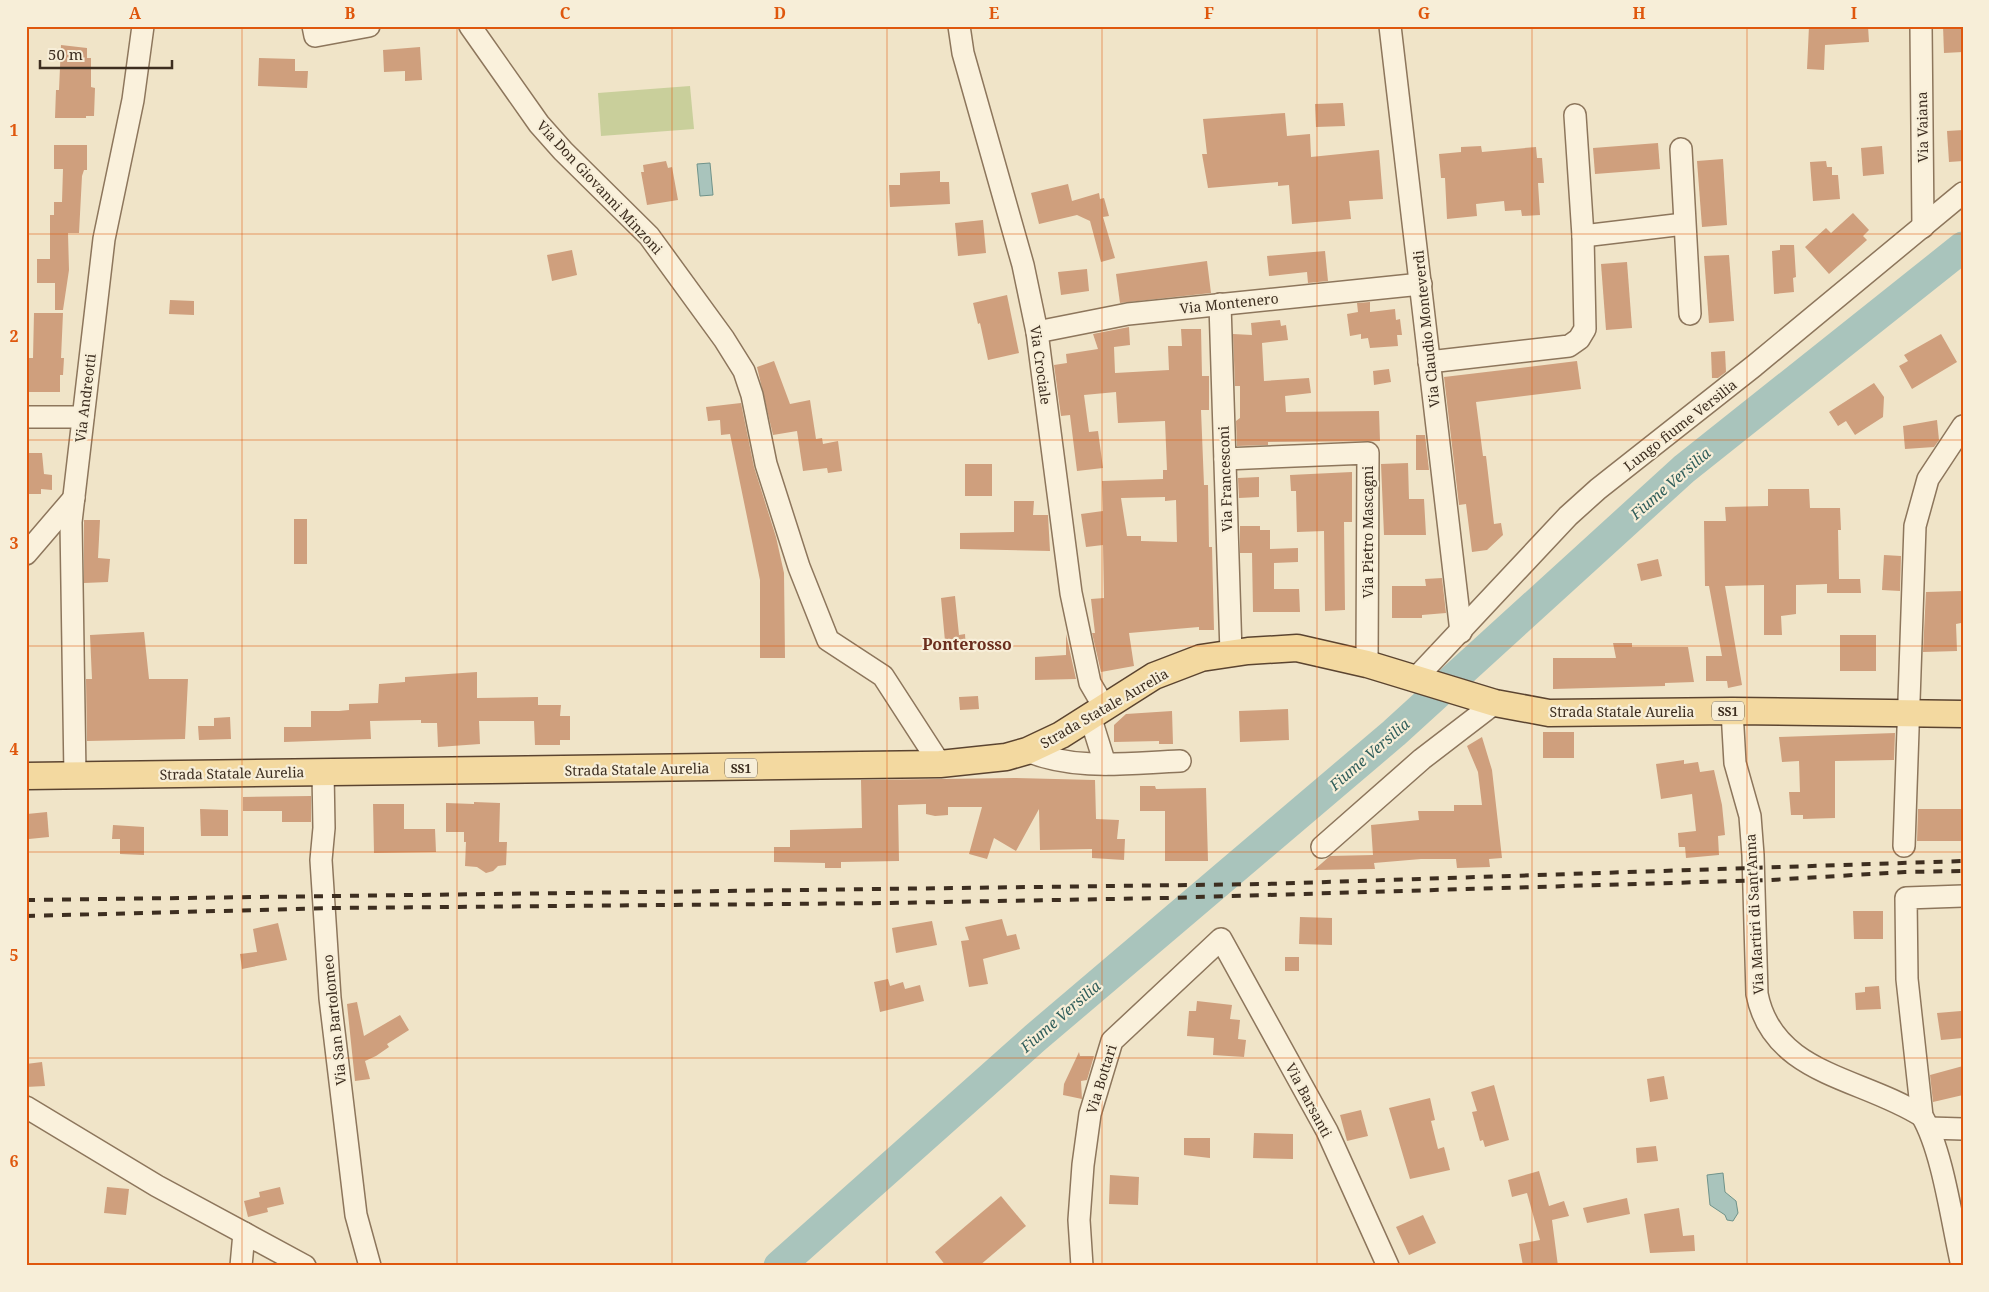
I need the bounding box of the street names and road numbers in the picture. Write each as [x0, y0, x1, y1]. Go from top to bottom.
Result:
street label: Via Vaiana [1912, 91, 1932, 163]
street label: Via Don Giovanni Minzoni [533, 116, 667, 258]
street label: Via Claudio Monteverdi [1408, 249, 1444, 409]
street label: Via Montenero [1179, 288, 1279, 318]
street label: Via Crociale [1026, 324, 1056, 406]
street label: Via Andreotti [70, 352, 100, 444]
street label: Lungo fiume Versilia [1620, 375, 1741, 475]
street label: Via Francesconi [1214, 425, 1236, 532]
street label: Via Pietro Mascagni [1358, 465, 1377, 598]
street label: Strada Statale Aurelia [1037, 664, 1172, 752]
road number: SS1 [1712, 701, 1744, 720]
street label: Strada Statale Aurelia [1550, 702, 1695, 721]
street label: Strada Statale Aurelia [564, 758, 710, 780]
road number: SS1 [725, 758, 757, 778]
street label: Strada Statale Aurelia [159, 762, 305, 784]
street label: Via Martiri di Sant'Anna [1740, 833, 1768, 995]
street label: Via San Bartolomeo [318, 954, 350, 1086]
street label: Via Bottari [1081, 1042, 1121, 1116]
street label: Via Barsanti [1281, 1059, 1337, 1141]

